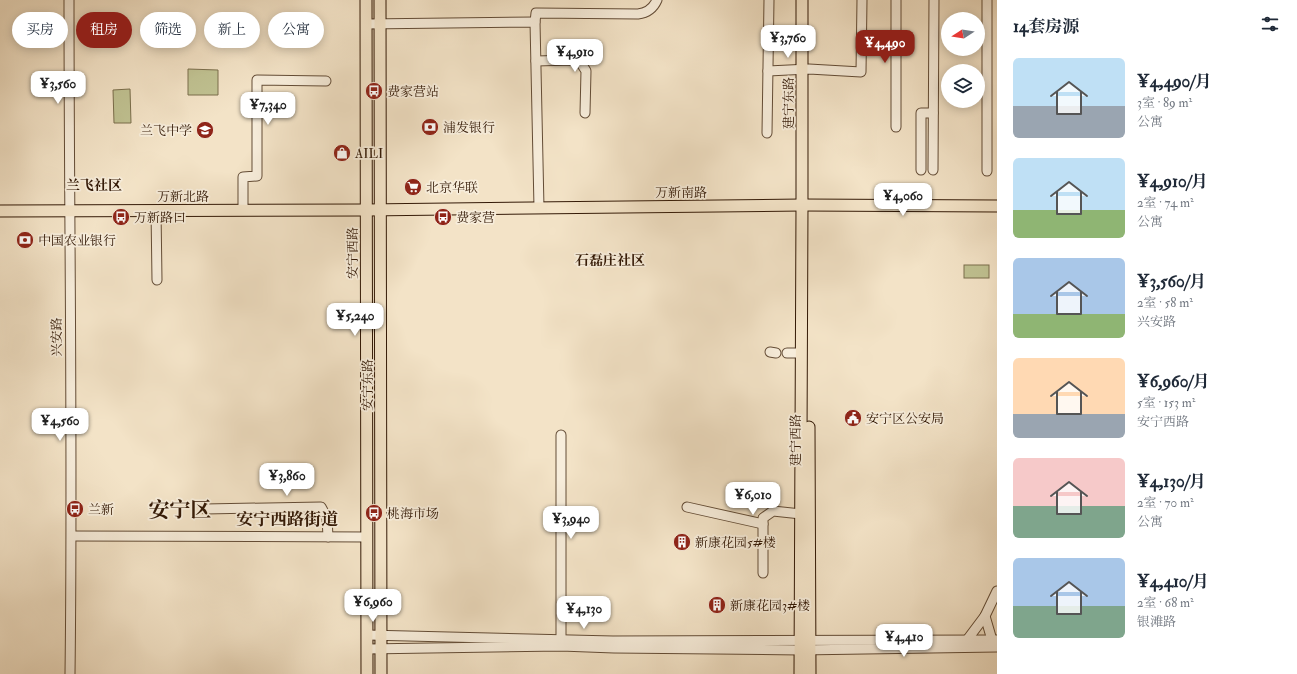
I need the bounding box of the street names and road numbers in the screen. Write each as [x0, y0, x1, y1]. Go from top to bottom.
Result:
street label: 建宁东路 [781, 77, 797, 129]
street label: 万新南路 [655, 185, 707, 201]
street label: 万新北路 [157, 189, 209, 205]
street label: 安宁西路 [345, 227, 361, 279]
street label: 兴安路 [49, 317, 65, 357]
street label: 安宁东路 [360, 359, 376, 411]
street label: 建宁西路 [788, 414, 804, 466]

